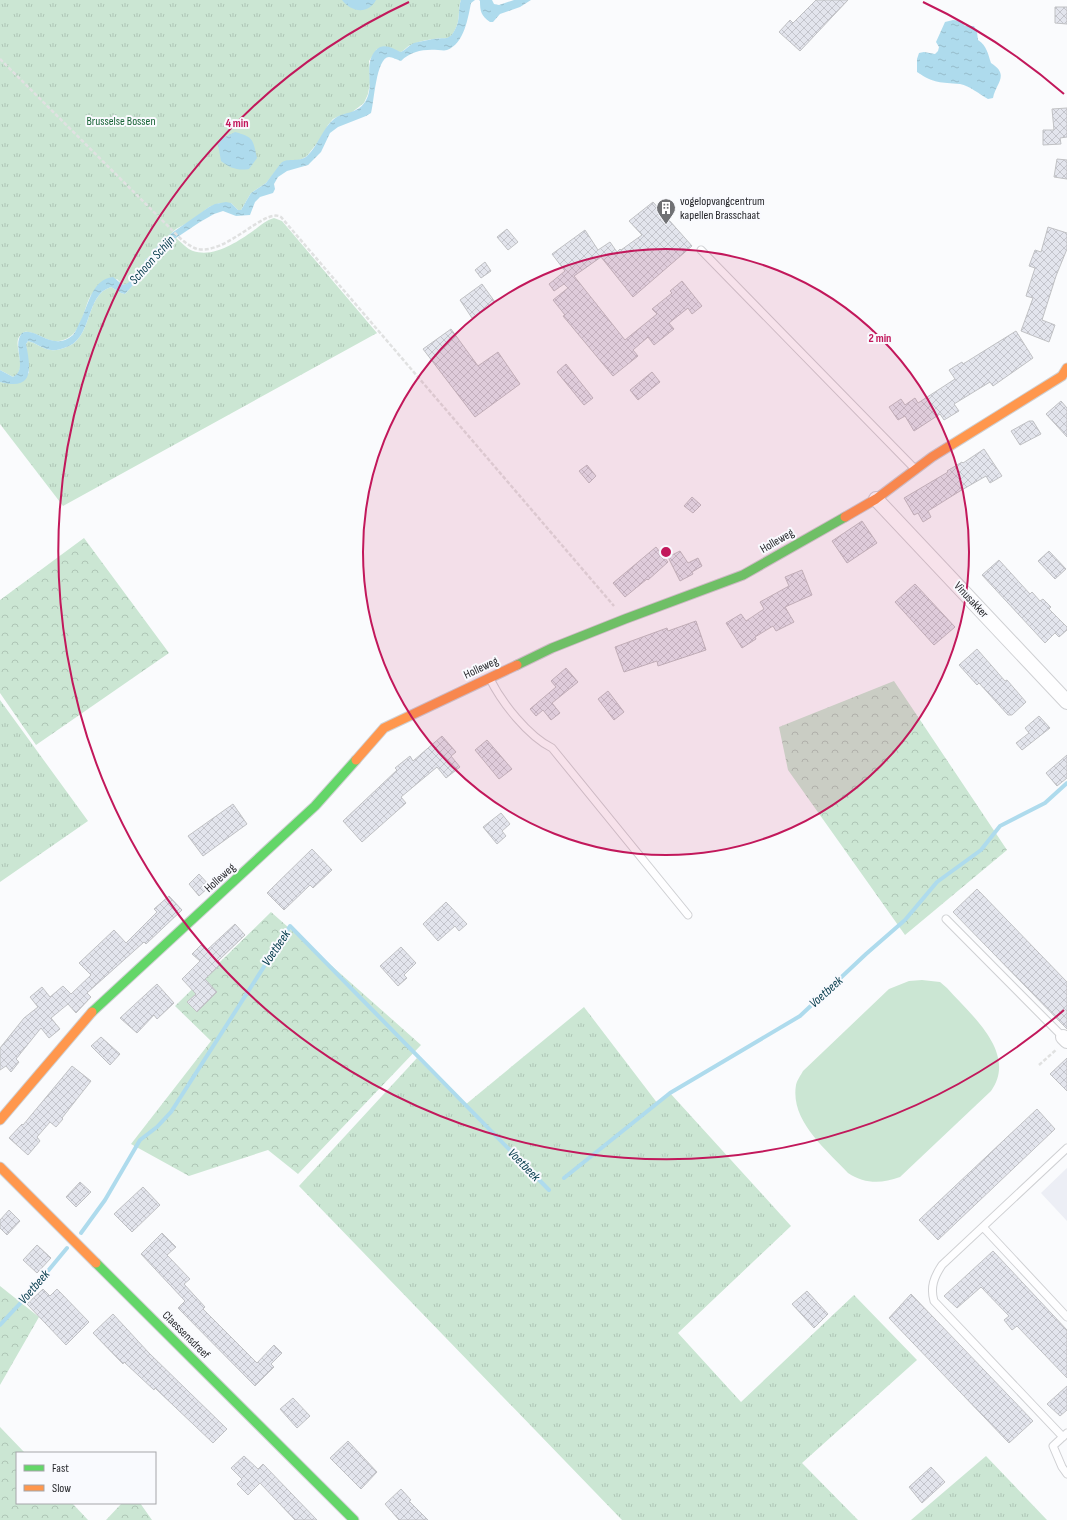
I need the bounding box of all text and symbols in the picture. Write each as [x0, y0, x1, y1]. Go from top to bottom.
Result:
park label: Brusselse Bossen [86, 114, 156, 129]
text: 4 min [225, 116, 249, 131]
place label: vogelopvangcentrum kapellen Brasschaat [680, 194, 765, 223]
building icon: vogelopvangcentrum kapellen Brasschaat [655, 197, 677, 225]
water label: Schoon Schijn [126, 232, 178, 288]
text: 2 min [869, 331, 891, 346]
street label: Holleweg [757, 525, 797, 557]
centre of rings [659, 545, 673, 559]
street label: Vinusakker [951, 579, 992, 622]
street label: Holleweg [461, 653, 501, 683]
street label: Holleweg [201, 860, 239, 896]
water label: Voetbeek [258, 926, 294, 969]
water label: Voetbeek [806, 972, 847, 1011]
water label: Voetbeek [504, 1145, 544, 1186]
water label: Voetbeek [15, 1266, 54, 1307]
street label: Claessensdreef [159, 1308, 213, 1362]
legend [16, 1452, 156, 1504]
text: Fast [52, 1461, 69, 1476]
text: Slow [52, 1481, 71, 1496]

